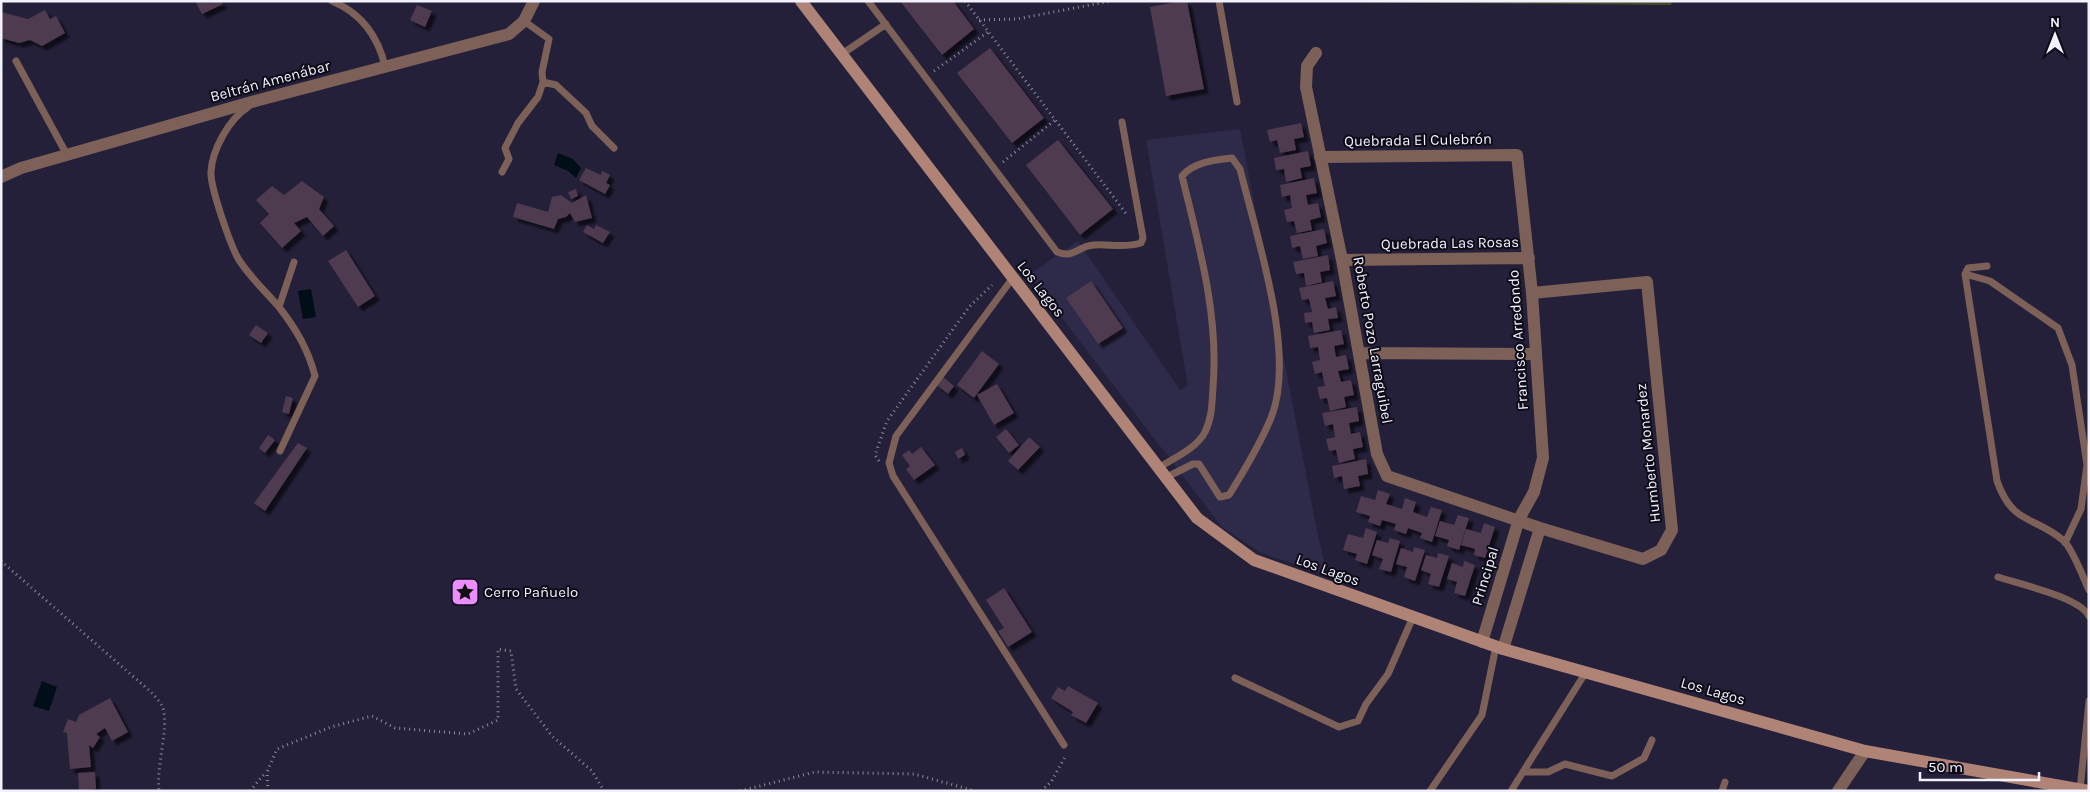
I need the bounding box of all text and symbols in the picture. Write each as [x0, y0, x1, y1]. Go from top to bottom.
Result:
north arrow [2030, 10, 2080, 60]
text: N [2050, 14, 2060, 31]
street label: Beltrán Amenábar [208, 56, 332, 106]
street label: Quebrada El Culebrón [1344, 130, 1492, 150]
street label: Quebrada Las Rosas [1381, 233, 1519, 253]
street label: Roberto Pozo Larraguibel [1349, 255, 1397, 425]
street label: Los Lagos [1013, 257, 1069, 321]
street label: Francisco Arredondo [1504, 269, 1532, 411]
street label: Humberto Monardez [1632, 382, 1664, 524]
street label: Principal [1468, 544, 1502, 608]
street label: Los Lagos [1294, 550, 1362, 590]
place icon: Cerro Pañuelo [450, 577, 480, 607]
place label: Cerro Pañuelo [484, 583, 578, 601]
street label: Los Lagos [1679, 673, 1747, 709]
scale bar [1920, 750, 2039, 782]
text: 50 m [1928, 758, 1963, 776]

